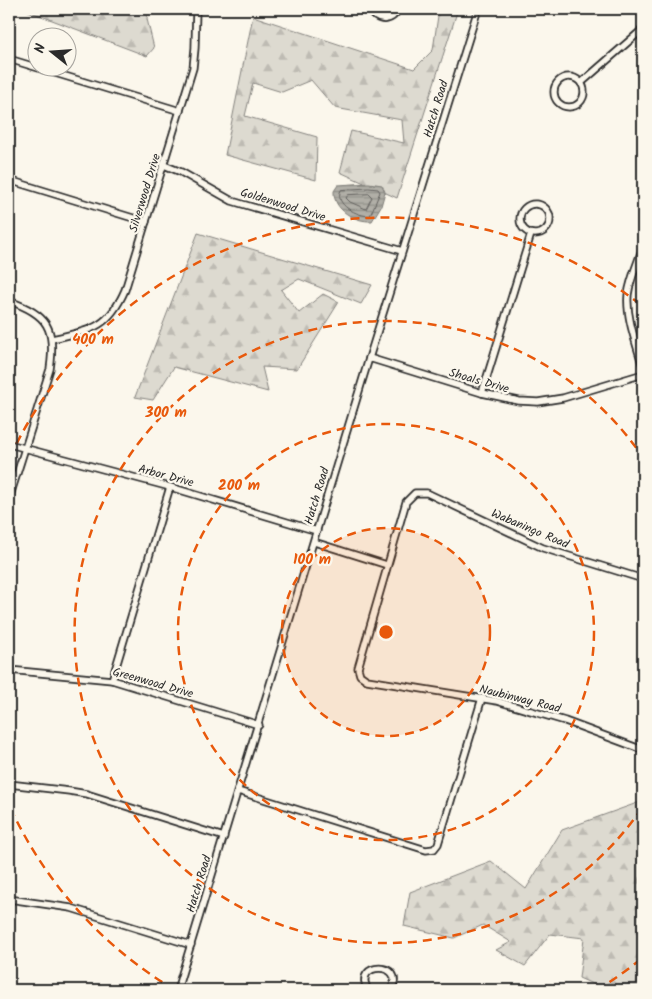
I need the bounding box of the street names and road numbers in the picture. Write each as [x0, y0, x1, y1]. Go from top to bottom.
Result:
street label: Hatch Road [418, 77, 454, 140]
street label: Silverwood Drive [124, 151, 166, 235]
street label: Goldenwood Drive [238, 183, 329, 227]
street label: Shoals Drive [447, 363, 512, 399]
street label: Arbor Drive [136, 459, 196, 493]
street label: Hatch Road [299, 464, 335, 527]
street label: Wabaningo Road [488, 504, 573, 554]
street label: Greenwood Drive [110, 662, 196, 704]
street label: Naubinway Road [477, 680, 564, 719]
street label: Hatch Road [181, 852, 217, 915]

